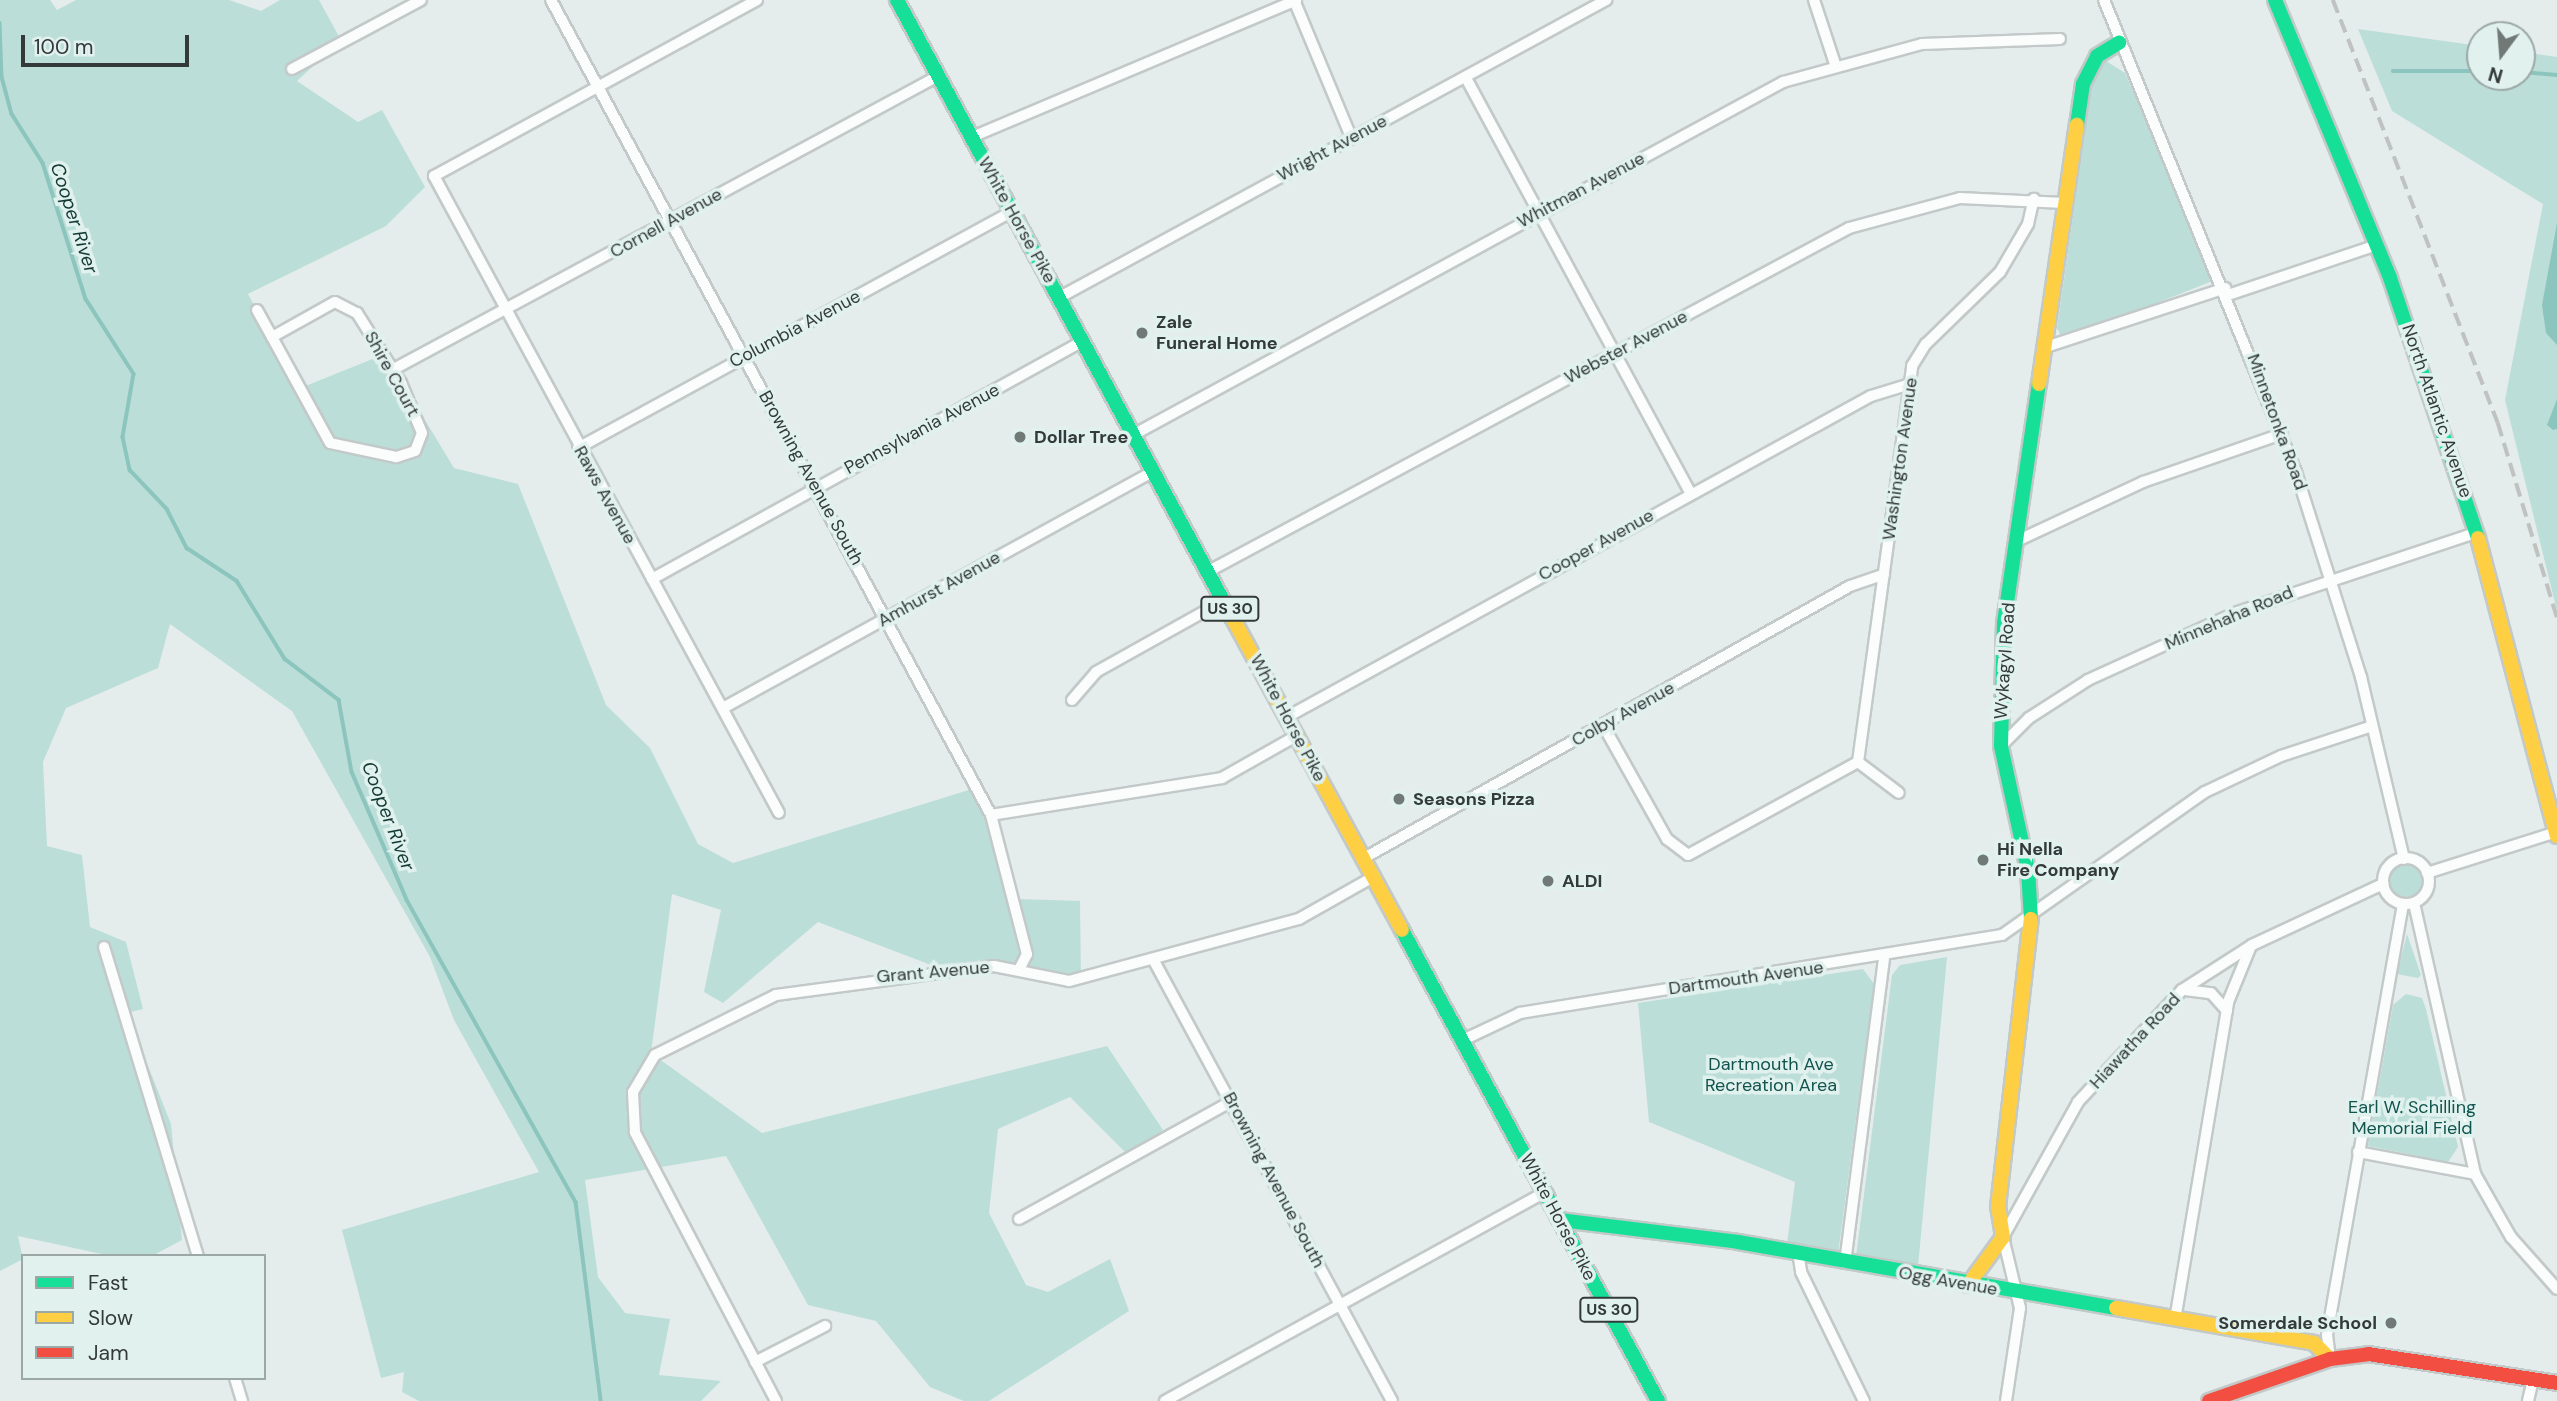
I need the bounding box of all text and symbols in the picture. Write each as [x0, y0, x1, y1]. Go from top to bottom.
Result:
scale bar [24, 21, 192, 65]
north arrow [2466, 21, 2536, 91]
text: 100 m [34, 33, 94, 61]
text: N [2486, 61, 2506, 89]
street label: Wright Avenue [1273, 110, 1391, 186]
street label: Whitman Avenue [1514, 147, 1648, 233]
street label: White Horse Pike [973, 153, 1061, 287]
water label: Cooper River [45, 160, 103, 276]
street label: Cornell Avenue [606, 183, 726, 263]
street label: Columbia Avenue [726, 285, 864, 373]
street label: Webster Avenue [1561, 305, 1691, 389]
place label: Zale Funeral Home [1156, 312, 1278, 354]
street label: North Atlantic Avenue [2397, 321, 2477, 501]
marker: Zale Funeral Home [1134, 325, 1150, 341]
street label: Shire Court [360, 328, 424, 420]
street label: Minnetonka Road [2242, 351, 2312, 493]
street label: Washington Avenue [1878, 376, 1922, 542]
street label: Pennsylvania Avenue [841, 379, 1003, 479]
street label: Browning Avenue South [754, 387, 868, 569]
place label: Dollar Tree [1034, 426, 1128, 448]
marker: Dollar Tree [1012, 429, 1028, 445]
street label: Raws Avenue [569, 442, 641, 548]
street label: Cooper Avenue [1535, 504, 1657, 586]
street label: Amhurst Avenue [874, 546, 1004, 632]
street label: Minnehaha Road [2162, 581, 2296, 655]
road number: US 30 [1200, 596, 1260, 622]
street label: Wykagyl Road [1990, 602, 2020, 720]
street label: White Horse Pike [1245, 651, 1331, 785]
street label: Colby Avenue [1568, 677, 1678, 751]
water label: Cooper River [357, 758, 419, 874]
place label: Seasons Pizza [1413, 788, 1535, 810]
marker: Seasons Pizza [1391, 791, 1407, 807]
place label: Hi Nella Fire Company [1997, 839, 2119, 882]
marker: Hi Nella Fire Company [1975, 852, 1991, 868]
place label: ALDI [1562, 870, 1602, 892]
marker: ALDI [1540, 873, 1556, 889]
street label: Grant Avenue [876, 956, 990, 988]
street label: Dartmouth Avenue [1667, 956, 1825, 1000]
street label: Hiawatha Road [2085, 989, 2185, 1093]
park label: Dartmouth Ave Recreation Area [1705, 1054, 1837, 1096]
street label: Browning Avenue South [1218, 1088, 1330, 1272]
park label: Earl W. Schilling Memorial Field [2348, 1097, 2476, 1140]
street label: White Horse Pike [1515, 1150, 1601, 1284]
legend [21, 1254, 266, 1380]
street label: Ogg Avenue [1897, 1262, 1999, 1300]
text: Fast [88, 1269, 128, 1297]
road number: US 30 [1579, 1298, 1639, 1322]
text: Slow [88, 1304, 133, 1332]
place label: Somerdale School [2218, 1312, 2377, 1334]
marker: Somerdale School [2383, 1315, 2399, 1331]
text: Jam [88, 1339, 129, 1367]

